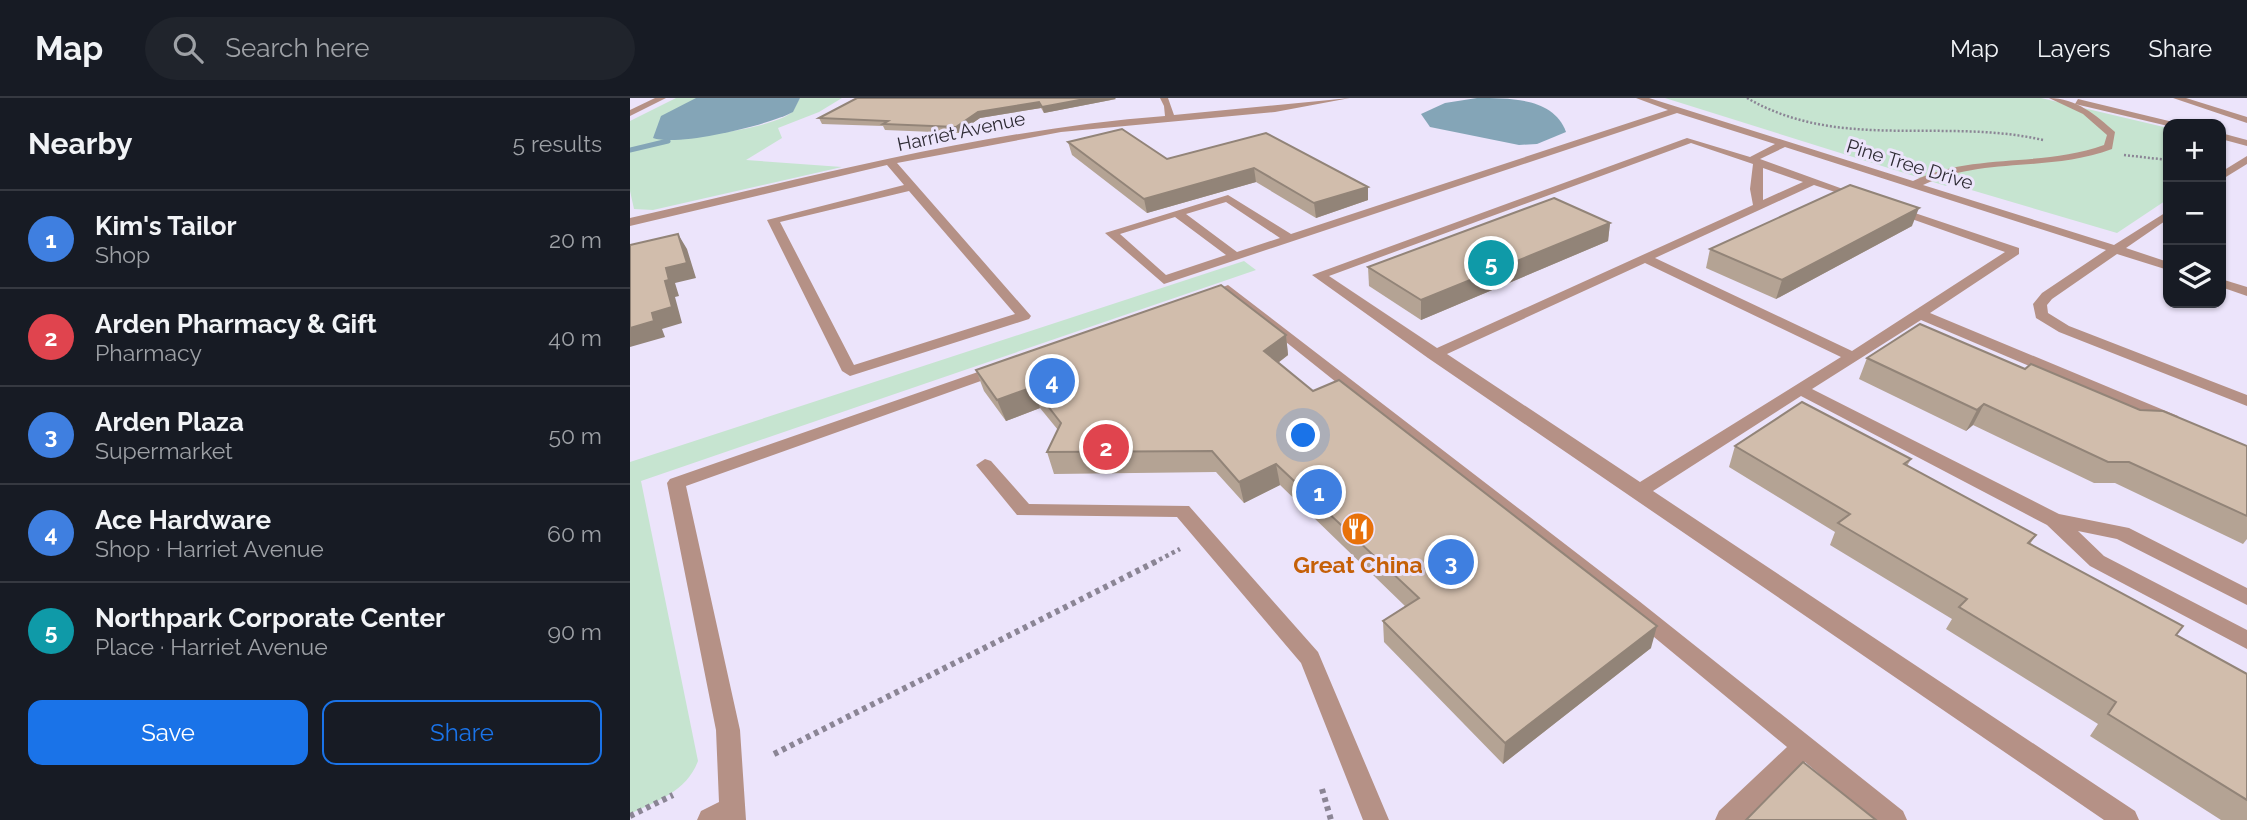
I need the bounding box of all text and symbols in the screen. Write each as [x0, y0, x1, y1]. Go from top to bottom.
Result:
search box [145, 17, 635, 80]
text: Map [35, 29, 103, 68]
icon: search [169, 29, 207, 67]
text: Search here [225, 33, 370, 63]
text: Map [1950, 34, 1999, 63]
text: Layers [2037, 34, 2110, 63]
text: Share [2148, 34, 2212, 63]
street label: Harriet Avenue [895, 107, 1027, 155]
map controls [2163, 119, 2226, 308]
button: + [2163, 119, 2226, 182]
text: Nearby [28, 126, 132, 161]
text: 5 results [513, 130, 602, 157]
street label: Pine Tree Drive [1844, 134, 1976, 194]
button: − [2163, 182, 2226, 245]
text: Kim's Tailor [95, 211, 237, 241]
text: 1 [45, 226, 57, 253]
text: 20 m [549, 226, 602, 253]
pin: 5 [1468, 237, 1514, 289]
text: Shop [95, 241, 150, 268]
button: layers [2163, 245, 2226, 308]
text: Arden Pharmacy & Gift [95, 309, 377, 339]
text: 2 [45, 324, 57, 351]
text: 40 m [548, 324, 602, 351]
text: Pharmacy [95, 339, 202, 366]
pin: 4 [1029, 355, 1075, 407]
text: Arden Plaza [95, 407, 244, 437]
your location [1286, 418, 1320, 452]
pin: 2 [1083, 421, 1129, 473]
text: 3 [45, 422, 57, 449]
text: 50 m [548, 422, 602, 449]
text: Supermarket [95, 437, 233, 464]
pin: 1 [1296, 466, 1342, 518]
text: Ace Hardware [95, 505, 271, 535]
restaurant icon: Great China [1339, 510, 1377, 548]
text: 4 [44, 520, 58, 547]
text: 60 m [547, 520, 602, 547]
text: Shop · Harriet Avenue [95, 535, 324, 562]
pin: 3 [1428, 536, 1474, 588]
place label: Great China [1293, 551, 1423, 578]
text: Northpark Corporate Center [95, 603, 445, 633]
text: 5 [45, 618, 57, 645]
text: 90 m [547, 618, 602, 645]
text: Place · Harriet Avenue [95, 633, 328, 660]
button: Save [28, 700, 308, 765]
button: Share [322, 700, 602, 765]

